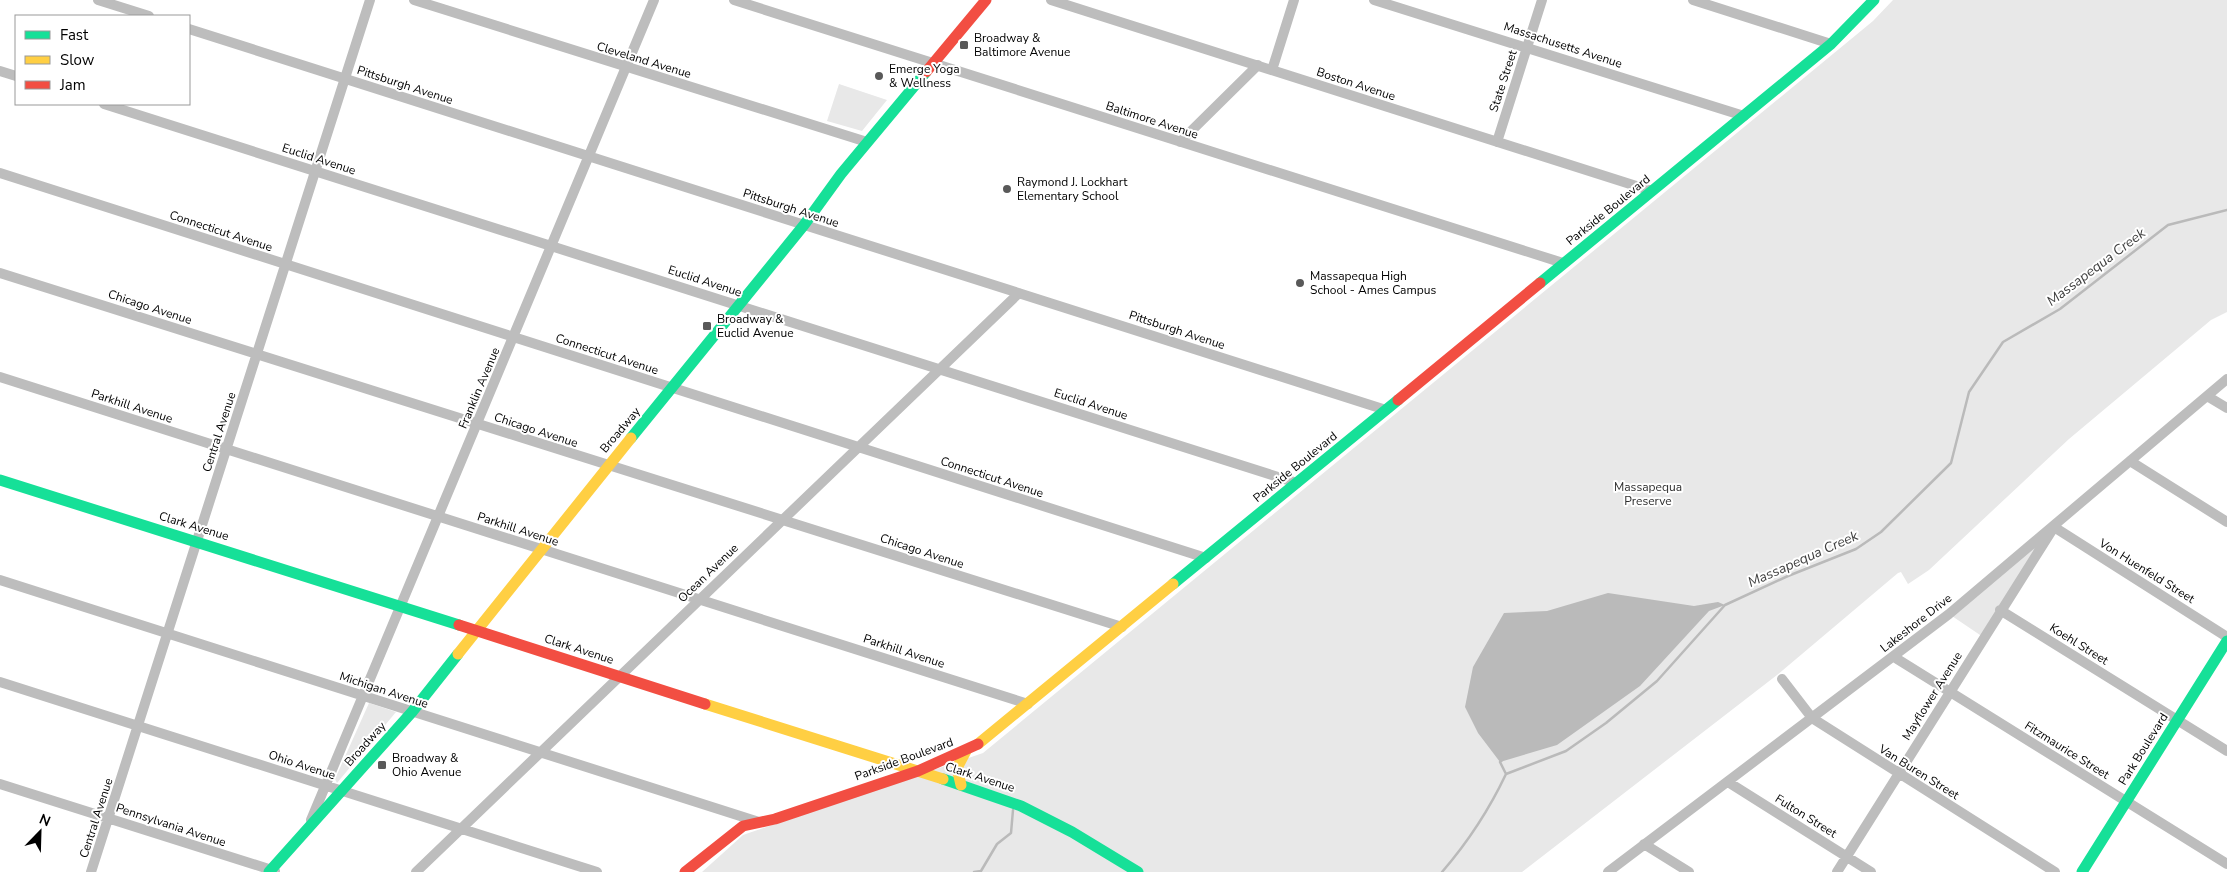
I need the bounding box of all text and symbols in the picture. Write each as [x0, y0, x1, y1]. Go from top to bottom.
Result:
legend [15, 15, 190, 105]
street label: Massachusetts Avenue [1502, 18, 1624, 72]
text: Fast [60, 25, 89, 45]
place label: Broadway & Baltimore Avenue [974, 30, 1070, 60]
street label: Cleveland Avenue [595, 38, 693, 82]
marker: Broadway & Baltimore Avenue [958, 39, 970, 51]
street label: State Street [1485, 47, 1521, 114]
text: Slow [60, 50, 95, 70]
place label: Emerge Yoga & Wellness [889, 61, 960, 91]
street label: Pittsburgh Avenue [355, 62, 455, 108]
street label: Boston Avenue [1315, 64, 1397, 104]
marker: Emerge Yoga & Wellness [873, 70, 885, 82]
text: Jam [59, 75, 86, 95]
street label: Baltimore Avenue [1104, 98, 1200, 142]
street label: Euclid Avenue [280, 140, 358, 178]
street label: Parkside Boulevard [1563, 171, 1653, 249]
place label: Raymond J. Lockhart Elementary School [1017, 174, 1128, 204]
marker: Raymond J. Lockhart Elementary School [1001, 183, 1013, 195]
street label: Pittsburgh Avenue [741, 185, 841, 231]
street label: Connecticut Avenue [167, 207, 275, 255]
water label: Massapequa Creek [2043, 223, 2150, 310]
street label: Euclid Avenue [666, 262, 744, 300]
place label: Massapequa High School - Ames Campus [1310, 268, 1436, 298]
marker: Massapequa High School - Ames Campus [1294, 277, 1306, 289]
street label: Chicago Avenue [106, 286, 194, 328]
street label: Pittsburgh Avenue [1127, 307, 1227, 353]
place label: Broadway & Euclid Avenue [717, 311, 794, 341]
marker: Broadway & Euclid Avenue [701, 320, 713, 332]
street label: Connecticut Avenue [553, 330, 661, 378]
street label: Franklin Avenue [455, 345, 503, 431]
street label: Parkhill Avenue [89, 385, 175, 427]
street label: Euclid Avenue [1052, 385, 1130, 423]
street label: Central Avenue [199, 390, 239, 474]
street label: Broadway [596, 403, 644, 456]
street label: Chicago Avenue [492, 409, 580, 451]
street label: Parkside Boulevard [1250, 428, 1340, 506]
street label: Connecticut Avenue [938, 453, 1046, 501]
park label: Massapequa Preserve [1614, 479, 1682, 509]
street label: Clark Avenue [157, 508, 231, 544]
street label: Parkhill Avenue [475, 508, 561, 550]
water label: Massapequa Creek [1745, 526, 1862, 592]
street label: Chicago Avenue [878, 530, 966, 572]
street label: Von Huenfeld Street [2095, 535, 2198, 607]
street label: Ocean Avenue [674, 540, 742, 606]
street label: Lakeshore Drive [1877, 590, 1955, 656]
street label: Koehl Street [2047, 620, 2112, 669]
street label: Clark Avenue [542, 630, 616, 668]
street label: Parkhill Avenue [861, 630, 947, 672]
street label: Mayflower Avenue [1898, 649, 1966, 743]
street label: Michigan Avenue [338, 668, 430, 712]
street label: Park Boulevard [2114, 710, 2172, 788]
street label: Fitzmaurice Street [2022, 717, 2113, 783]
street label: Broadway [341, 718, 390, 770]
street label: Parkside Boulevard [852, 734, 956, 784]
street label: Van Buren Street [1875, 740, 1963, 804]
street label: Ohio Avenue [267, 747, 337, 783]
place label: Broadway & Ohio Avenue [392, 750, 461, 780]
street label: Clark Avenue [943, 758, 1017, 796]
marker: Broadway & Ohio Avenue [376, 759, 388, 771]
street label: Central Avenue [76, 776, 116, 860]
street label: Fulton Street [1772, 791, 1841, 842]
street label: Pennsylvania Avenue [114, 800, 228, 850]
north arrow [15, 807, 65, 857]
text: N [36, 810, 53, 831]

